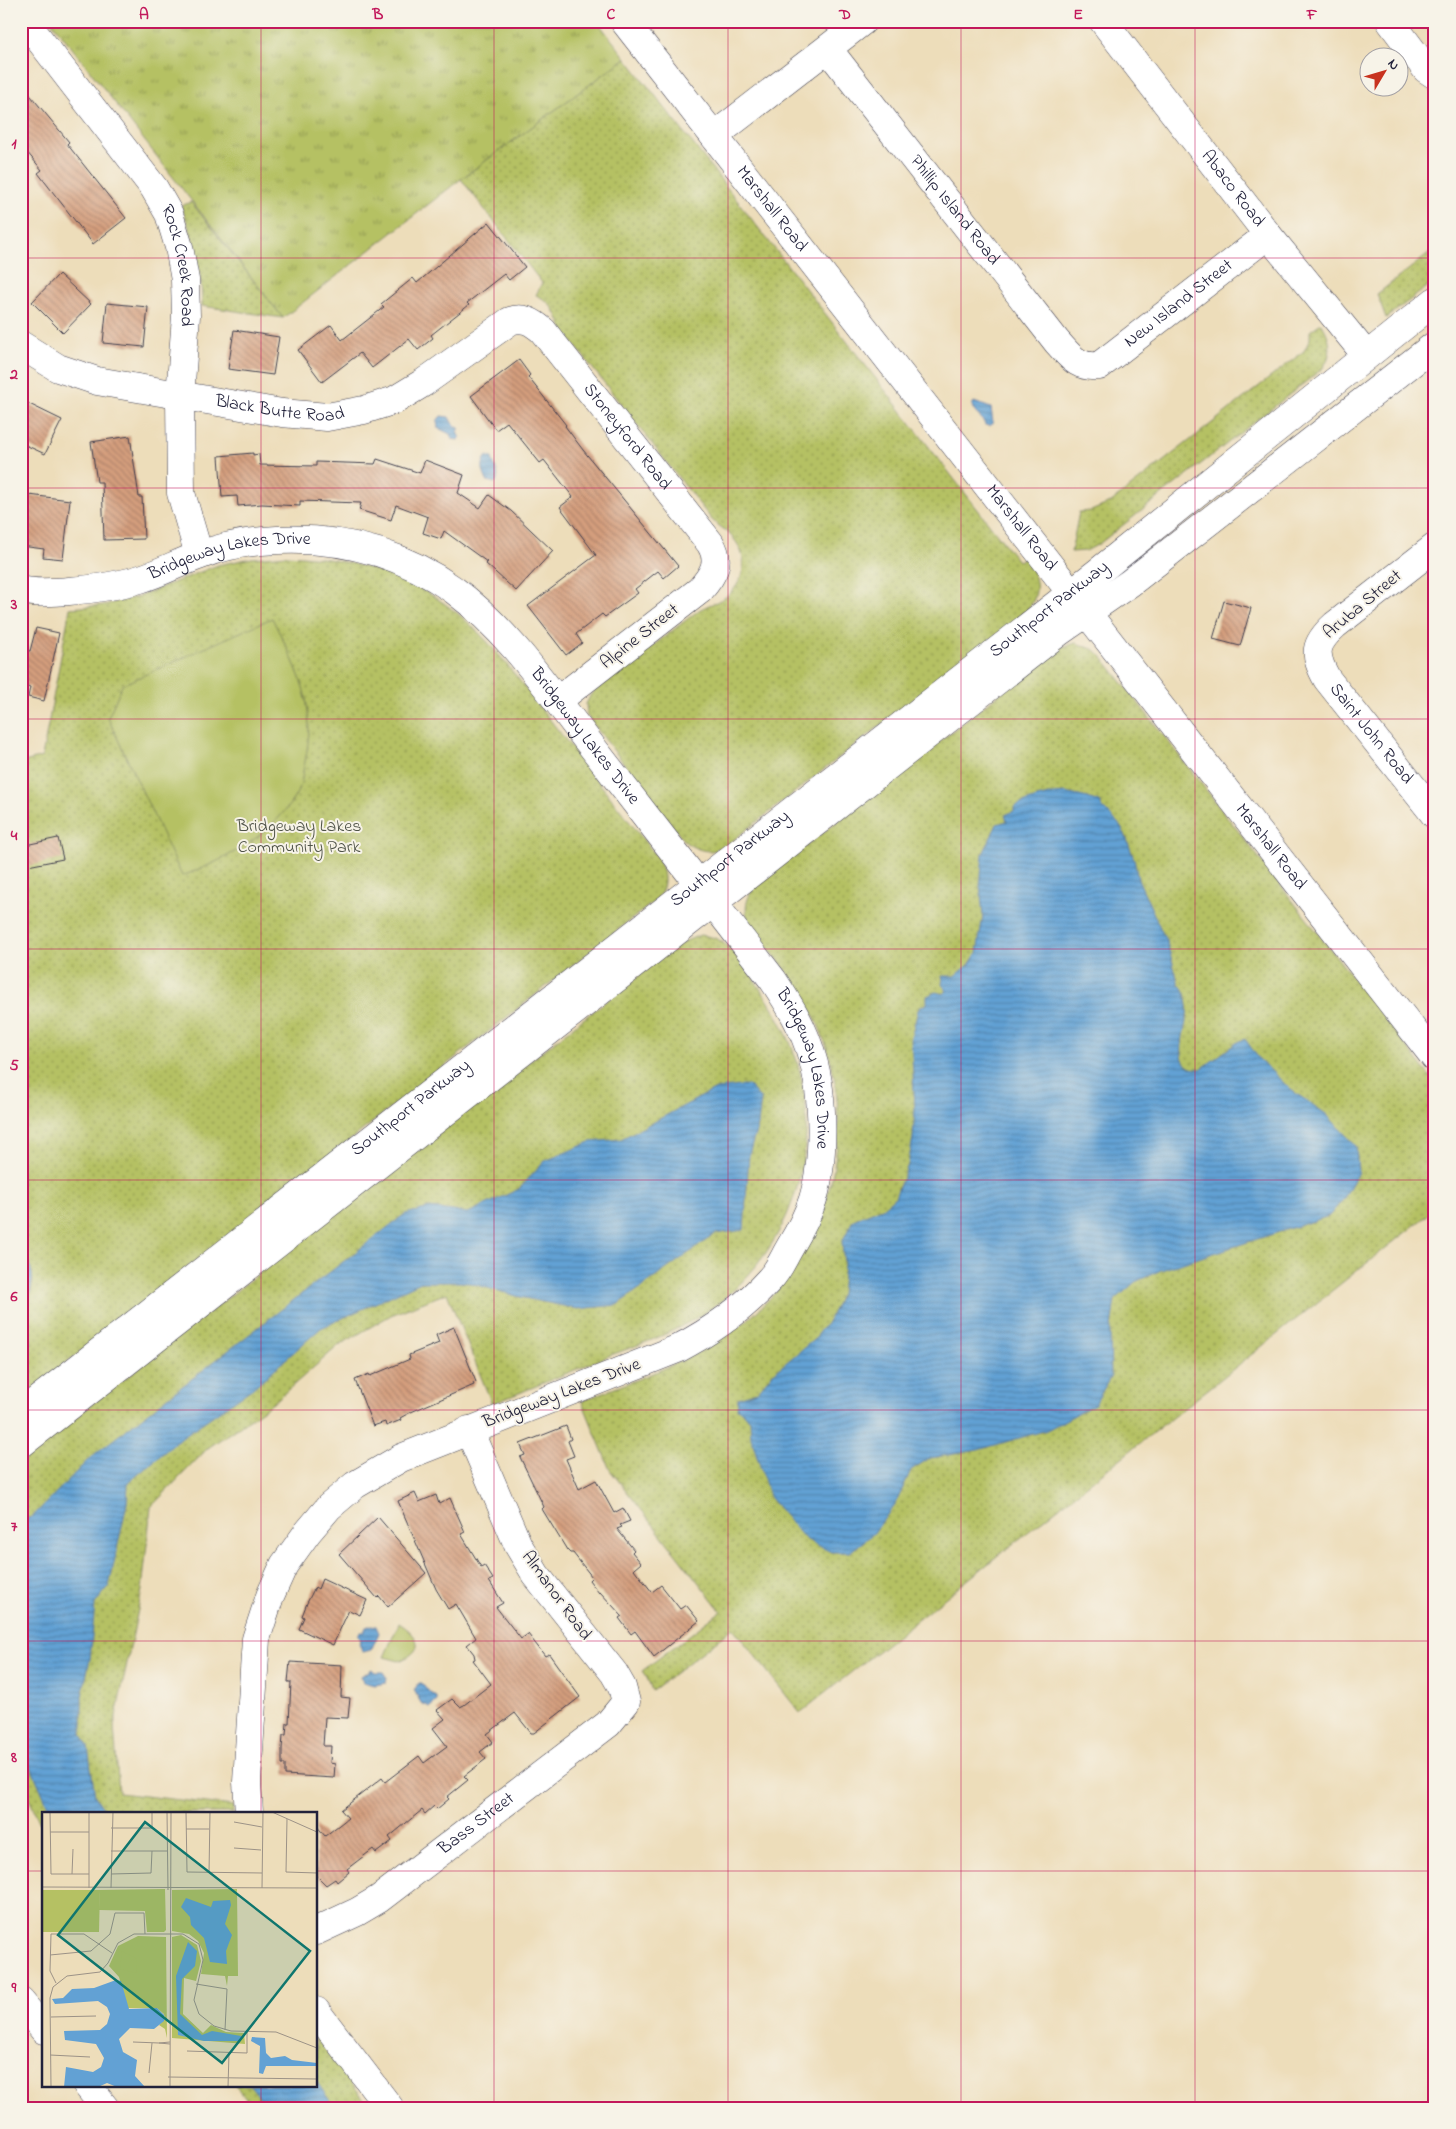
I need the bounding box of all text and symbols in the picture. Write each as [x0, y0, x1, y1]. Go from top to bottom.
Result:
text: A [139, 3, 149, 27]
text: B [372, 3, 384, 27]
text: C [607, 3, 616, 27]
text: D [838, 3, 851, 27]
text: E [1073, 3, 1083, 27]
text: F [1306, 3, 1318, 27]
north arrow [1358, 48, 1408, 98]
text: N [1382, 55, 1404, 75]
text: 1 [11, 132, 17, 156]
street label: Abaco Road [1194, 145, 1271, 233]
street label: Phillip Island Road [903, 150, 1006, 271]
street label: Marshall Road [729, 160, 813, 258]
street label: Rock Creek Road [153, 200, 199, 327]
street label: New Island Street [1119, 253, 1239, 355]
text: 2 [9, 363, 18, 387]
street label: Stoneyford Road [576, 378, 677, 496]
street label: Black Butte Road [212, 388, 347, 430]
street label: Marshall Road [979, 480, 1063, 577]
street label: Bridgeway Lakes Drive [144, 527, 312, 588]
street label: Southport Parkway [984, 555, 1115, 665]
street label: Aruba Street [1318, 564, 1408, 646]
text: 3 [10, 593, 18, 617]
street label: Alpine Street [595, 598, 685, 676]
street label: Bridgeway Lakes Drive [523, 661, 646, 811]
street label: Saint John Road [1322, 678, 1419, 790]
street label: Marshall Road [1228, 799, 1312, 896]
street label: Southport Parkway [665, 804, 796, 914]
park label: Bridgeway Lakes Community Park [236, 814, 361, 861]
text: 4 [10, 824, 18, 848]
street label: Bridgeway Lakes Drive [768, 983, 835, 1151]
street label: Southport Parkway [346, 1053, 476, 1163]
text: 5 [9, 1054, 19, 1078]
text: 6 [9, 1285, 18, 1309]
street label: Bridgeway Lakes Drive [479, 1352, 646, 1437]
text: 7 [11, 1515, 18, 1539]
street label: Almanor Road [515, 1546, 597, 1646]
text: 8 [10, 1746, 17, 1770]
street label: Bass Street [432, 1786, 521, 1862]
inset map [42, 1812, 318, 2086]
text: 9 [11, 1976, 17, 2000]

